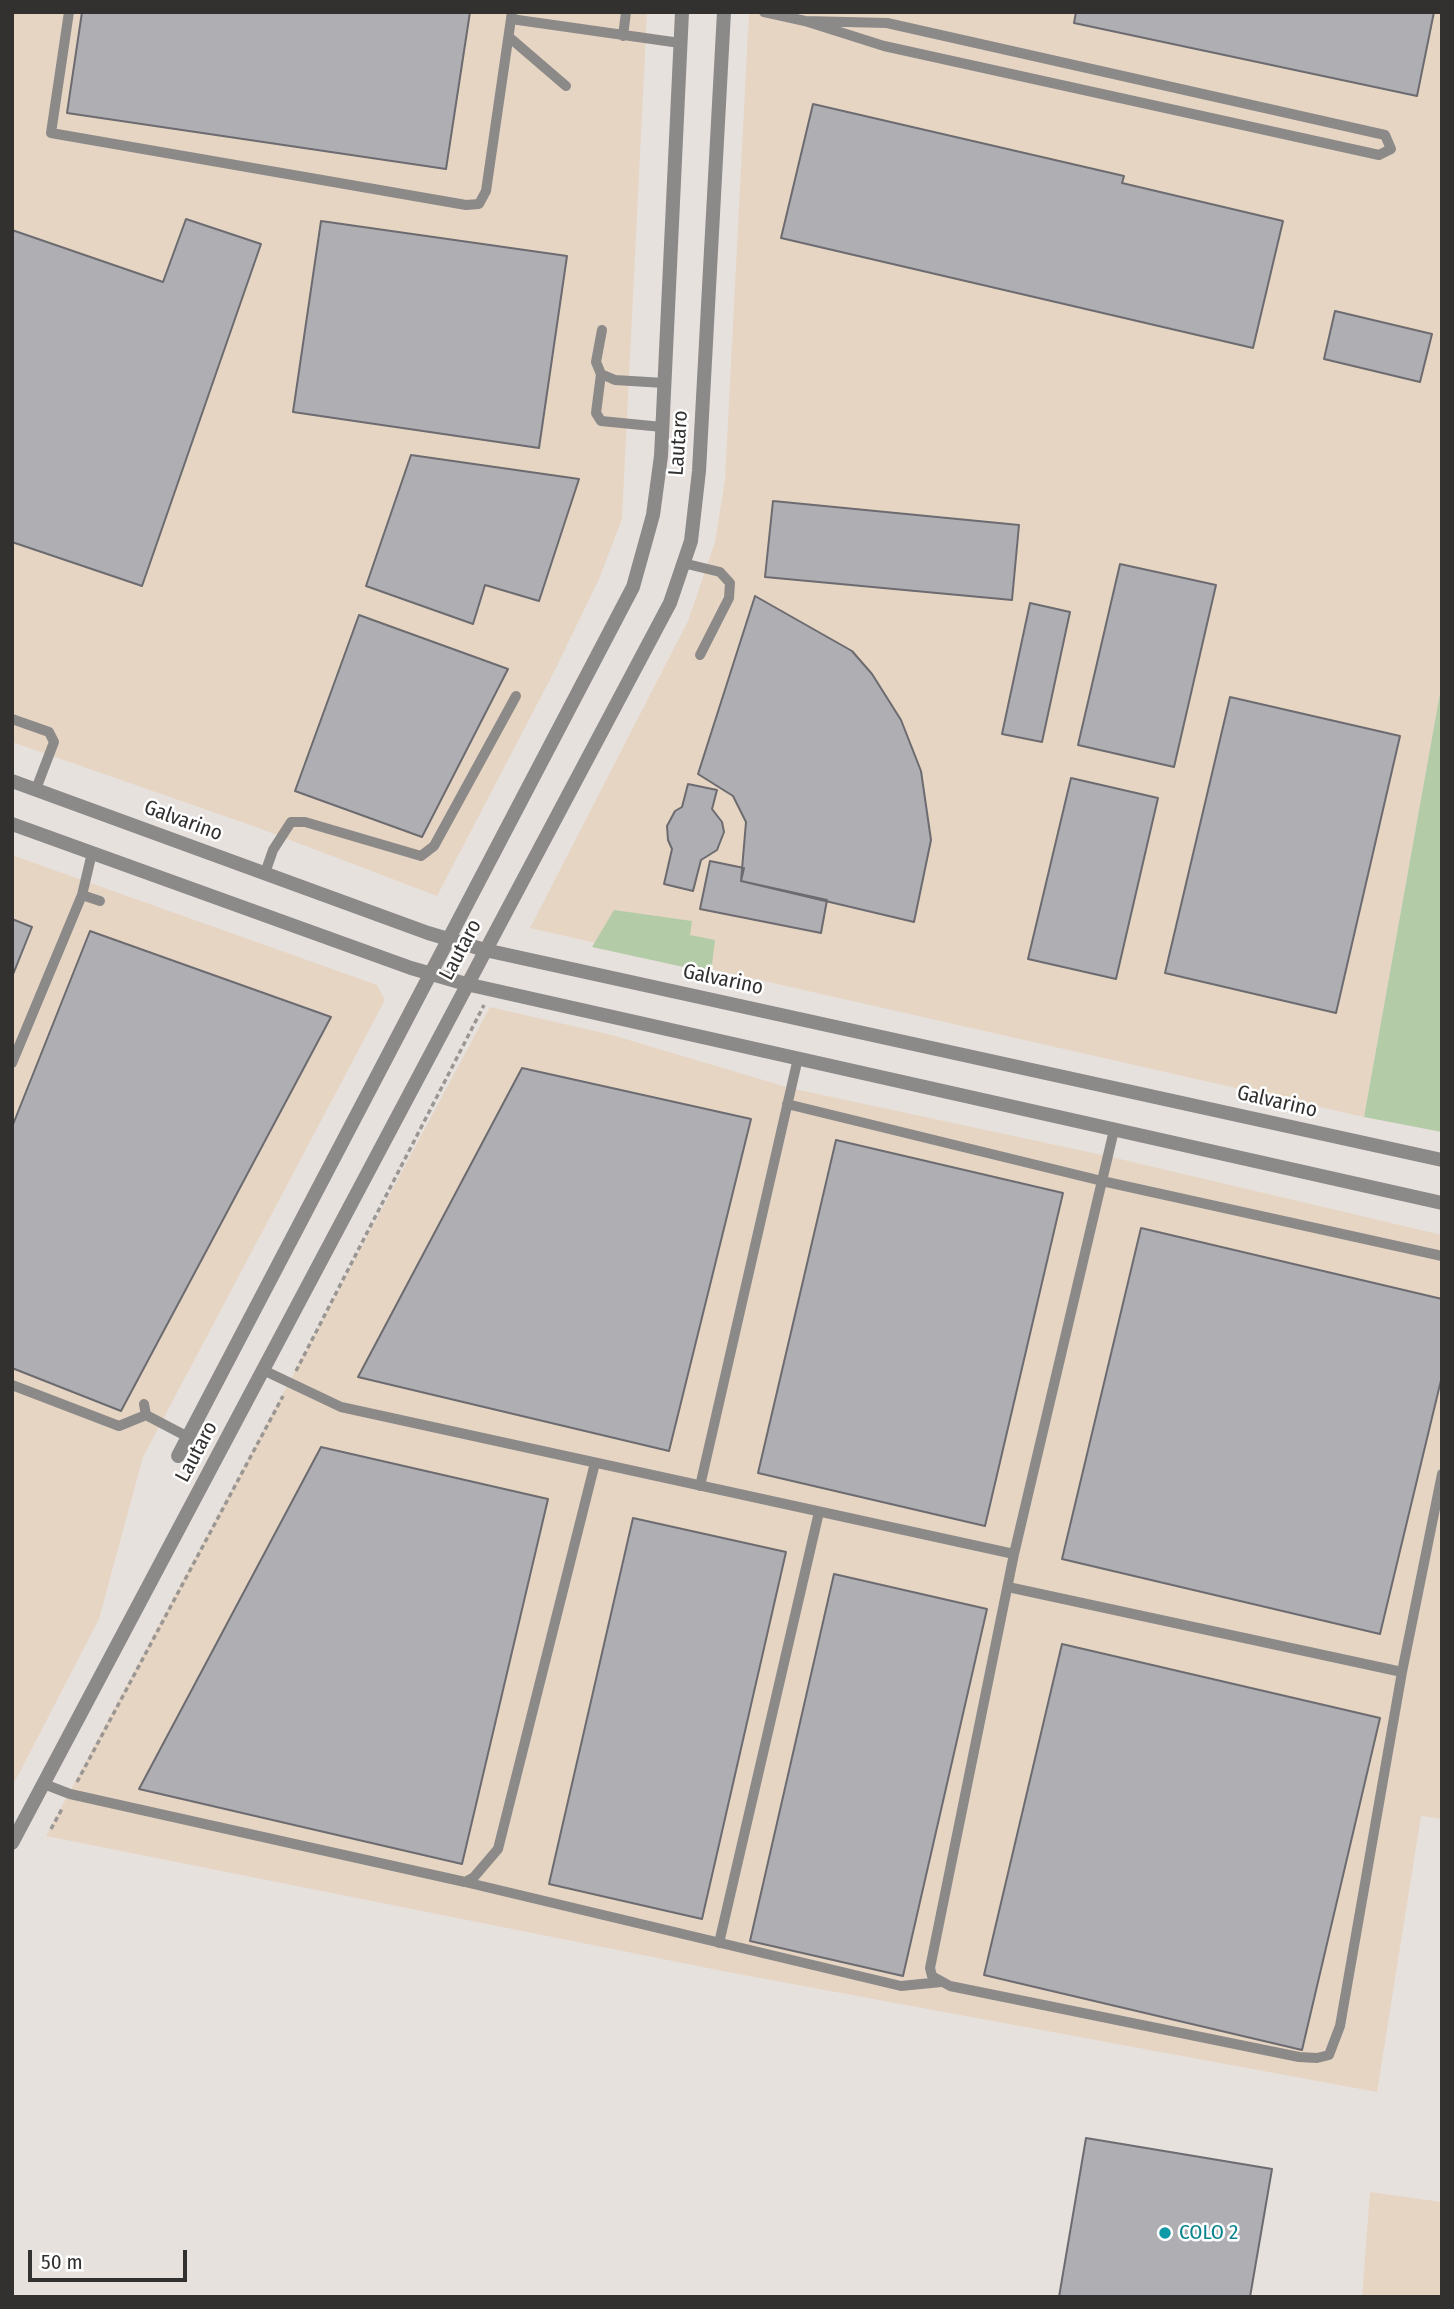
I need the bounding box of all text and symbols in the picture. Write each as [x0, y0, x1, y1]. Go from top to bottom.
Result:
street label: Lautaro [664, 410, 694, 476]
street label: Galvarino [140, 795, 226, 847]
street label: Lautaro [435, 915, 487, 985]
street label: Galvarino [681, 959, 765, 1001]
street label: Galvarino [1234, 1081, 1320, 1123]
street label: Lautaro [171, 1417, 223, 1487]
place label: COLO 2 [1179, 2220, 1238, 2246]
marker: COLO 2 [1157, 2225, 1173, 2241]
scale bar [32, 2236, 191, 2280]
text: 50 m [41, 2249, 83, 2275]

